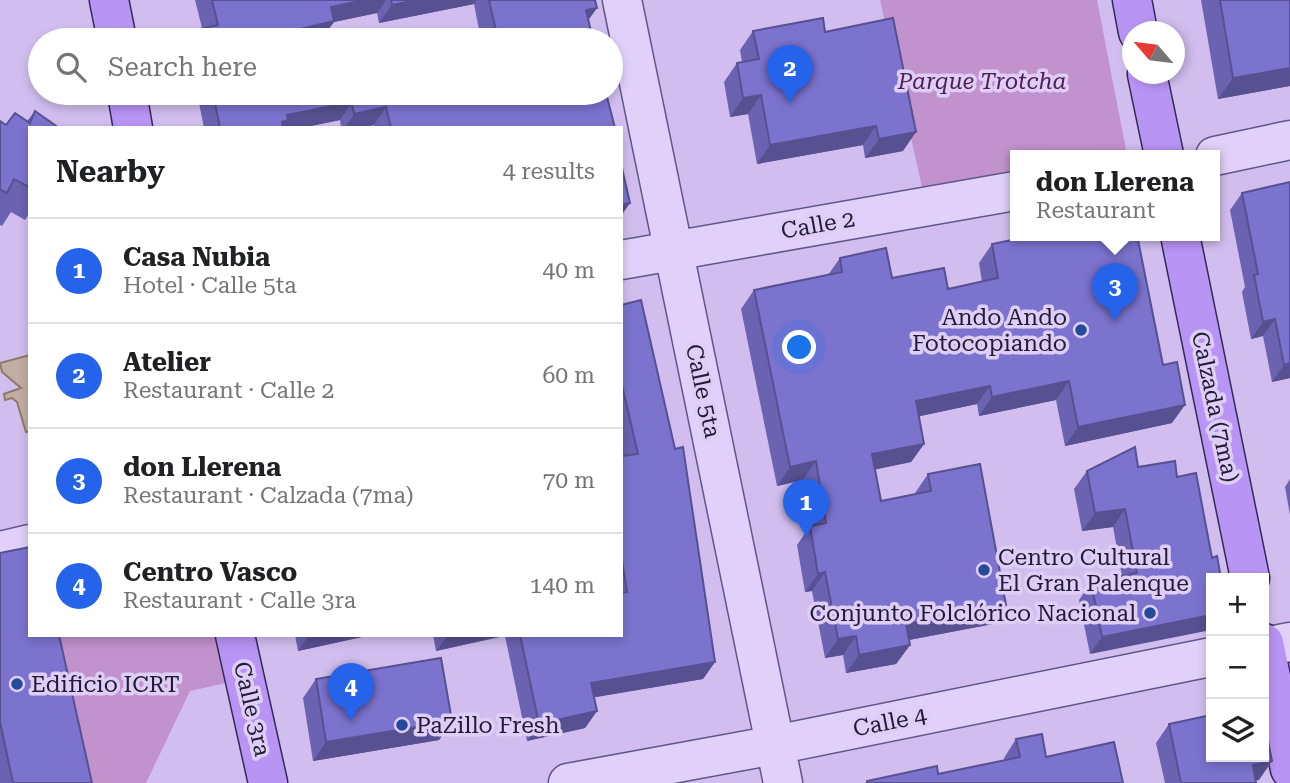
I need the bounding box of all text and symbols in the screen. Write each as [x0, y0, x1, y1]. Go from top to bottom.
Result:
north arrow [1122, 21, 1185, 84]
search box [28, 28, 623, 105]
pin: 2 [767, 45, 813, 103]
icon: search [52, 48, 90, 86]
text: Search here [108, 52, 257, 82]
park label: Parque Trotcha [897, 68, 1066, 95]
popup [1010, 150, 1220, 241]
text: Nearby [56, 154, 165, 189]
text: 4 results [503, 158, 595, 185]
text: don Llerena [1036, 167, 1194, 197]
text: Restaurant [1036, 197, 1155, 224]
street label: Calle 2 [779, 205, 857, 245]
text: Casa Nubia [123, 242, 270, 272]
text: 1 [73, 257, 85, 284]
text: 40 m [542, 257, 595, 284]
pin: 3 [1092, 263, 1138, 321]
text: Hotel · Calle 5ta [123, 272, 297, 299]
place label: Ando Ando Fotocopiando [912, 304, 1067, 357]
marker: Ando Ando Fotocopiando [1073, 322, 1089, 338]
street label: Calzada (7ma) [1186, 329, 1244, 485]
your location [782, 330, 816, 364]
street label: Calle 5ta [680, 342, 726, 441]
text: Atelier [123, 347, 211, 377]
text: 2 [73, 362, 85, 389]
text: 60 m [542, 362, 595, 389]
text: Restaurant · Calle 2 [123, 377, 334, 404]
text: don Llerena [123, 452, 281, 482]
text: 3 [73, 467, 85, 494]
text: 70 m [542, 467, 595, 494]
pin: 1 [783, 479, 829, 537]
text: Restaurant · Calzada (7ma) [123, 482, 413, 509]
place label: Centro Cultural El Gran Palenque [998, 544, 1189, 597]
text: Centro Vasco [123, 557, 297, 587]
marker: Centro Cultural El Gran Palenque [976, 562, 992, 578]
text: 4 [73, 572, 85, 599]
text: 140 m [530, 572, 595, 599]
map controls [1206, 573, 1269, 762]
button: + [1206, 573, 1269, 636]
text: Restaurant · Calle 3ra [123, 587, 356, 614]
place label: Conjunto Folclórico Nacional [809, 600, 1136, 627]
marker: Conjunto Folclórico Nacional [1142, 605, 1158, 621]
button: − [1206, 636, 1269, 699]
street label: Calle 3ra [228, 659, 276, 759]
pin: 4 [328, 663, 374, 721]
place label: Edificio ICRT [31, 671, 180, 698]
marker: Edificio ICRT [9, 676, 25, 692]
button: layers [1206, 699, 1269, 762]
street label: Calle 4 [851, 702, 929, 742]
place label: PaZillo Fresh [416, 712, 560, 739]
marker: PaZillo Fresh [394, 717, 410, 733]

